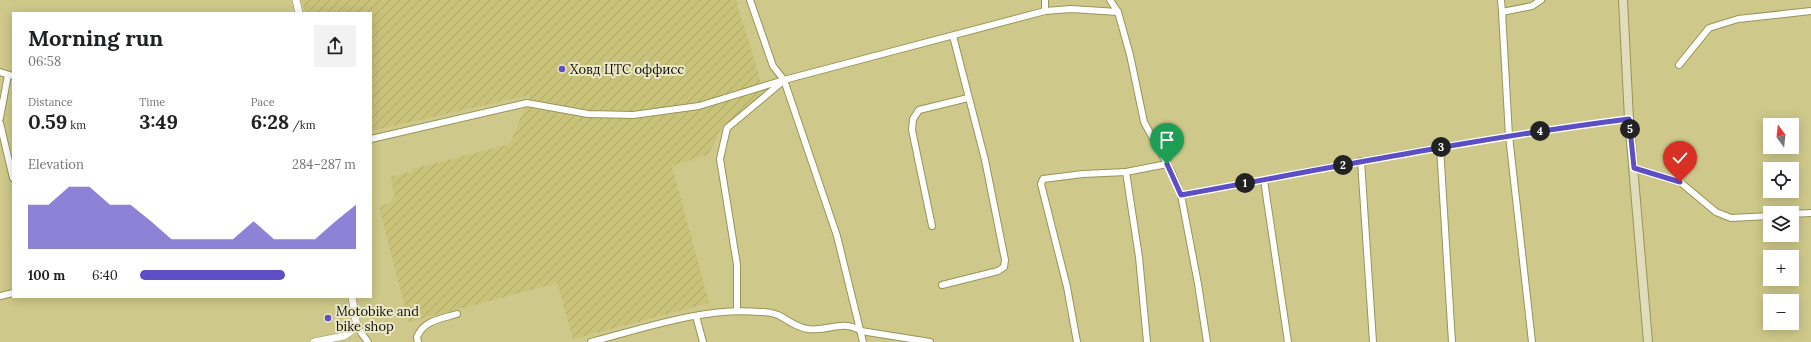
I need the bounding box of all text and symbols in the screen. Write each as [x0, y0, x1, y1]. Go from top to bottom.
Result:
text: Morning run [28, 24, 163, 52]
button: share [314, 25, 356, 67]
text: 06:58 [28, 53, 61, 70]
place label: Ховд ЦТС оффисс [570, 61, 684, 78]
marker: Ховд ЦТС оффисс [557, 64, 567, 74]
text: Distance [28, 95, 73, 109]
text: Time [139, 95, 165, 109]
text: Pace [251, 95, 275, 109]
text: 0.59 [28, 109, 67, 134]
text: 3:49 [139, 109, 178, 134]
text: 6:28 [251, 109, 289, 134]
text: km [67, 118, 86, 132]
text: /km [289, 118, 316, 132]
north arrow [1763, 118, 1799, 154]
map controls [1763, 118, 1799, 330]
pin: 5 [1620, 119, 1640, 139]
pin: 4 [1530, 121, 1550, 141]
text: 5 [1627, 122, 1633, 136]
pin [1150, 123, 1184, 164]
text: 4 [1537, 124, 1543, 138]
icon: arrive [1156, 129, 1178, 151]
pin: 3 [1431, 137, 1451, 157]
text: 3 [1438, 140, 1444, 154]
pin [1663, 141, 1697, 182]
icon: check [1669, 147, 1691, 169]
pin: 2 [1333, 155, 1353, 175]
text: Elevation [28, 156, 84, 173]
text: 284–287 m [292, 156, 356, 173]
text: 2 [1340, 158, 1346, 172]
button: locate [1763, 162, 1799, 198]
pin: 1 [1235, 173, 1255, 193]
text: 1 [1243, 176, 1247, 190]
button: layers [1763, 206, 1799, 242]
button: + [1763, 250, 1799, 286]
text: 100 m [28, 267, 65, 284]
text: 6:40 [92, 267, 118, 284]
button: − [1763, 294, 1799, 330]
place label: Motobike and bike shop [336, 303, 419, 335]
marker: Motobike and bike shop [323, 313, 333, 323]

